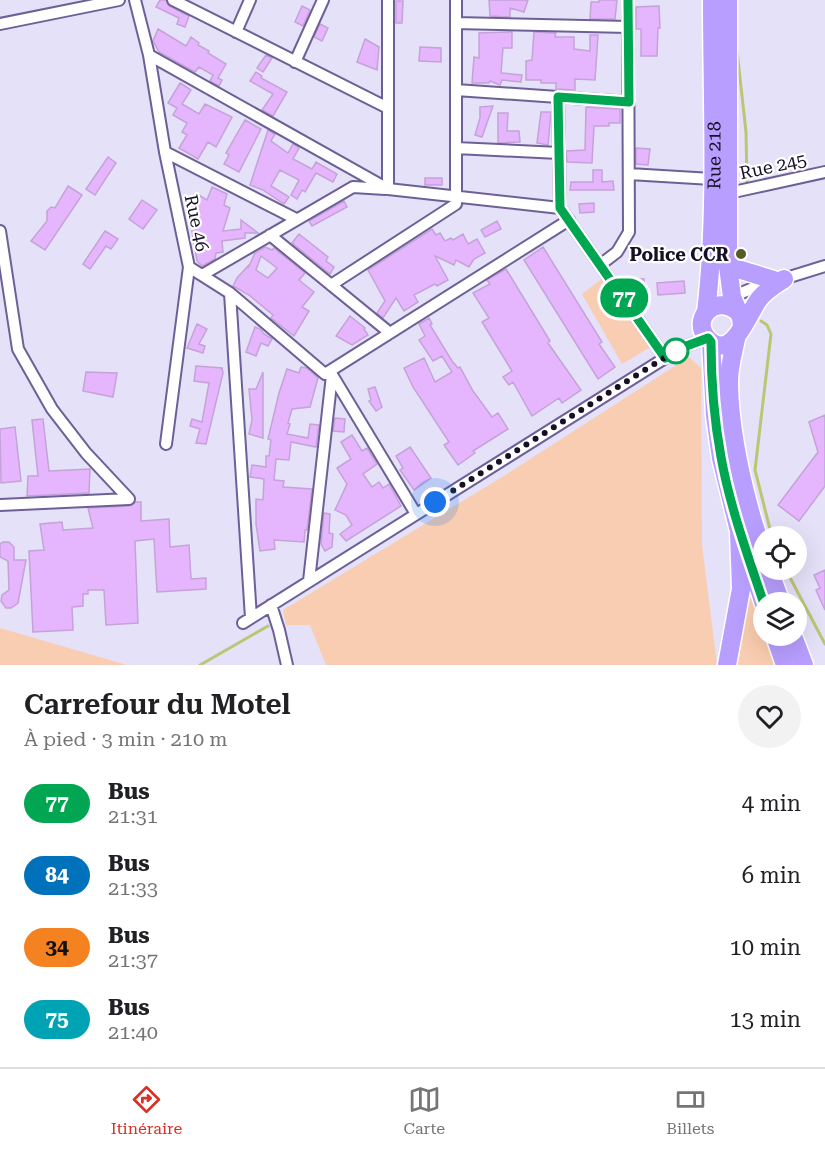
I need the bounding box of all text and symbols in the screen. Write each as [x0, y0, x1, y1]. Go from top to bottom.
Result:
street label: Rue 218 [703, 121, 724, 189]
street label: Rue 245 [738, 149, 808, 183]
street label: Rue 46 [181, 192, 213, 254]
place label: Police CCR [629, 244, 730, 265]
marker: Police CCR [734, 247, 748, 261]
line badge: 77 [597, 278, 651, 318]
text: 77 [612, 286, 636, 310]
unlabelled marker [663, 338, 689, 364]
your location [420, 487, 450, 517]
map controls [753, 526, 807, 646]
button: locate [753, 526, 807, 580]
button: layers [753, 592, 807, 646]
button: heart [738, 685, 801, 748]
text: Carrefour du Motel [24, 688, 291, 721]
text: À pied · 3 min · 210 m [24, 727, 227, 751]
text: Bus [108, 779, 150, 804]
text: 77 [45, 791, 69, 815]
text: 4 min [742, 791, 801, 816]
text: 21:31 [108, 804, 158, 828]
text: Bus [108, 851, 150, 876]
text: 84 [45, 863, 69, 887]
text: 6 min [742, 863, 801, 888]
text: 21:33 [108, 876, 158, 900]
text: Bus [108, 923, 150, 948]
text: 34 [45, 935, 69, 959]
text: 10 min [730, 935, 801, 960]
text: 21:37 [108, 948, 158, 972]
text: Bus [108, 995, 150, 1020]
text: 75 [45, 1007, 69, 1031]
text: 13 min [730, 1007, 801, 1032]
text: 21:40 [108, 1020, 158, 1044]
tab: Itinéraire [111, 1083, 182, 1138]
tab: Carte [403, 1083, 445, 1138]
tab: Billets [666, 1083, 714, 1138]

